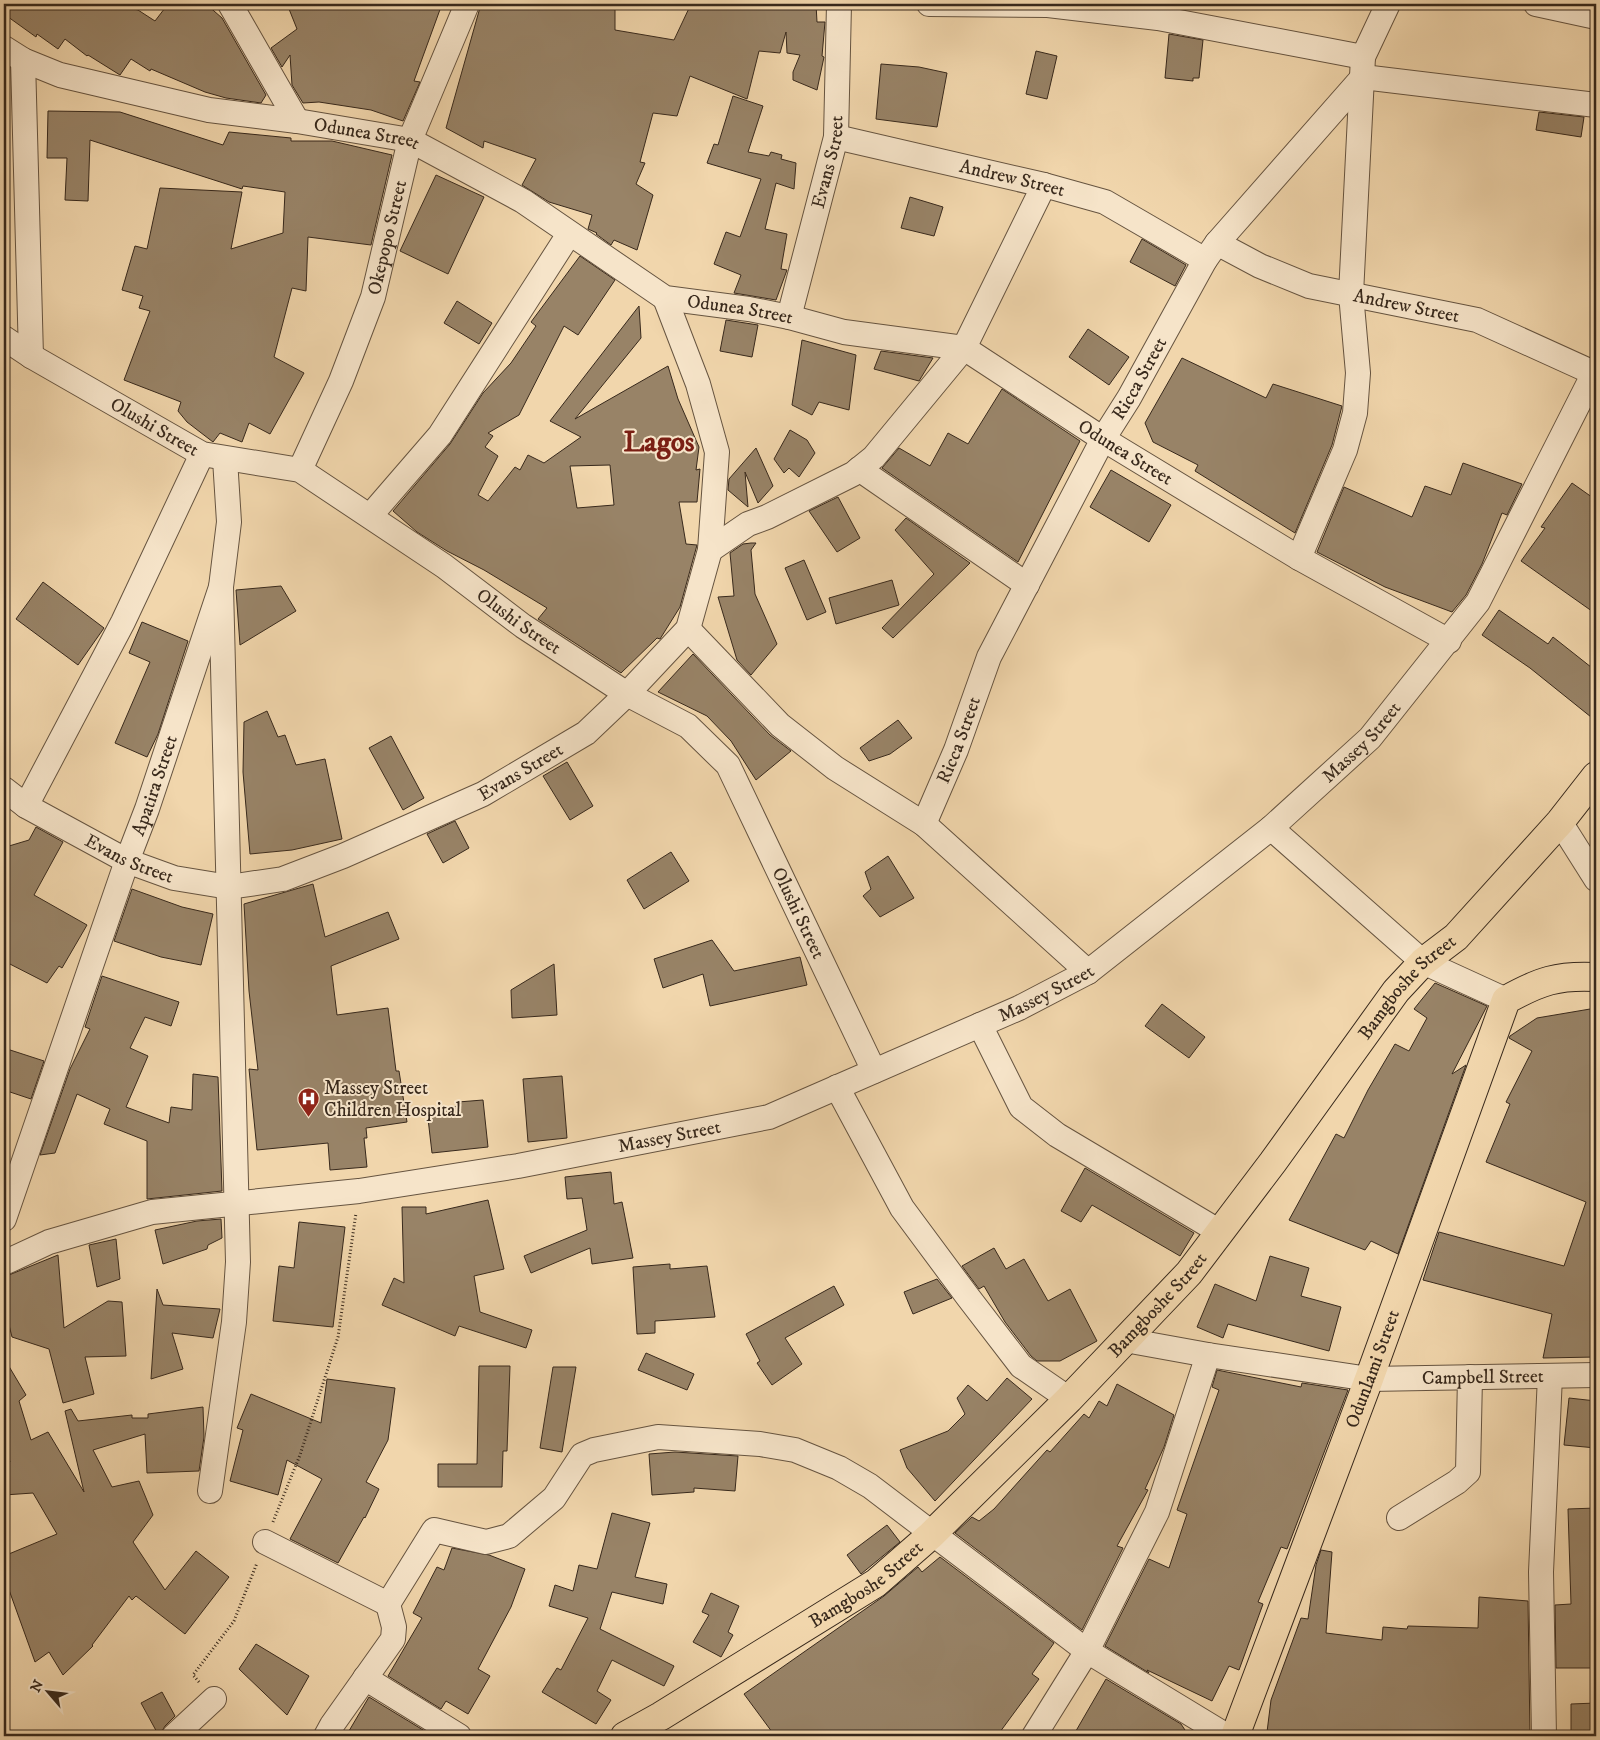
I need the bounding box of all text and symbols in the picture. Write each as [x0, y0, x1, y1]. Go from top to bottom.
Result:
street label: Odunea Street [312, 113, 424, 155]
street label: Evans Street [806, 115, 848, 211]
street label: Andrew Street [957, 154, 1068, 202]
street label: Okepopo Street [362, 178, 412, 297]
street label: Andrew Street [1351, 284, 1461, 328]
street label: Odunea Street [686, 290, 796, 329]
street label: Ricca Street [1107, 333, 1172, 424]
street label: Olushi Street [106, 392, 203, 461]
street label: Odunea Street [1074, 414, 1177, 490]
district label: Lagos [623, 425, 695, 461]
street label: Olushi Street [472, 583, 565, 659]
street label: Ricca Street [931, 693, 986, 787]
street label: Massey Street [1317, 697, 1406, 788]
street label: Apatira Street [126, 732, 182, 839]
street label: Evans Street [474, 738, 567, 806]
street label: Evans Street [81, 829, 177, 888]
street label: Olushi Street [767, 864, 830, 962]
street label: Bamgboshe Street [1353, 930, 1460, 1044]
street label: Massey Street [995, 960, 1099, 1027]
place label: Massey Street Children Hospital [324, 1077, 461, 1122]
hospital icon: Massey Street Children Hospital [296, 1087, 320, 1118]
street label: Massey Street [616, 1115, 723, 1158]
street label: Bamgboshe Street [1103, 1248, 1212, 1362]
street label: Odunlami Street [1340, 1307, 1405, 1431]
street label: Campbell Street [1422, 1364, 1544, 1390]
street label: Bamgboshe Street [805, 1536, 928, 1633]
north arrow [22, 1668, 72, 1718]
text: N [27, 1677, 48, 1696]

